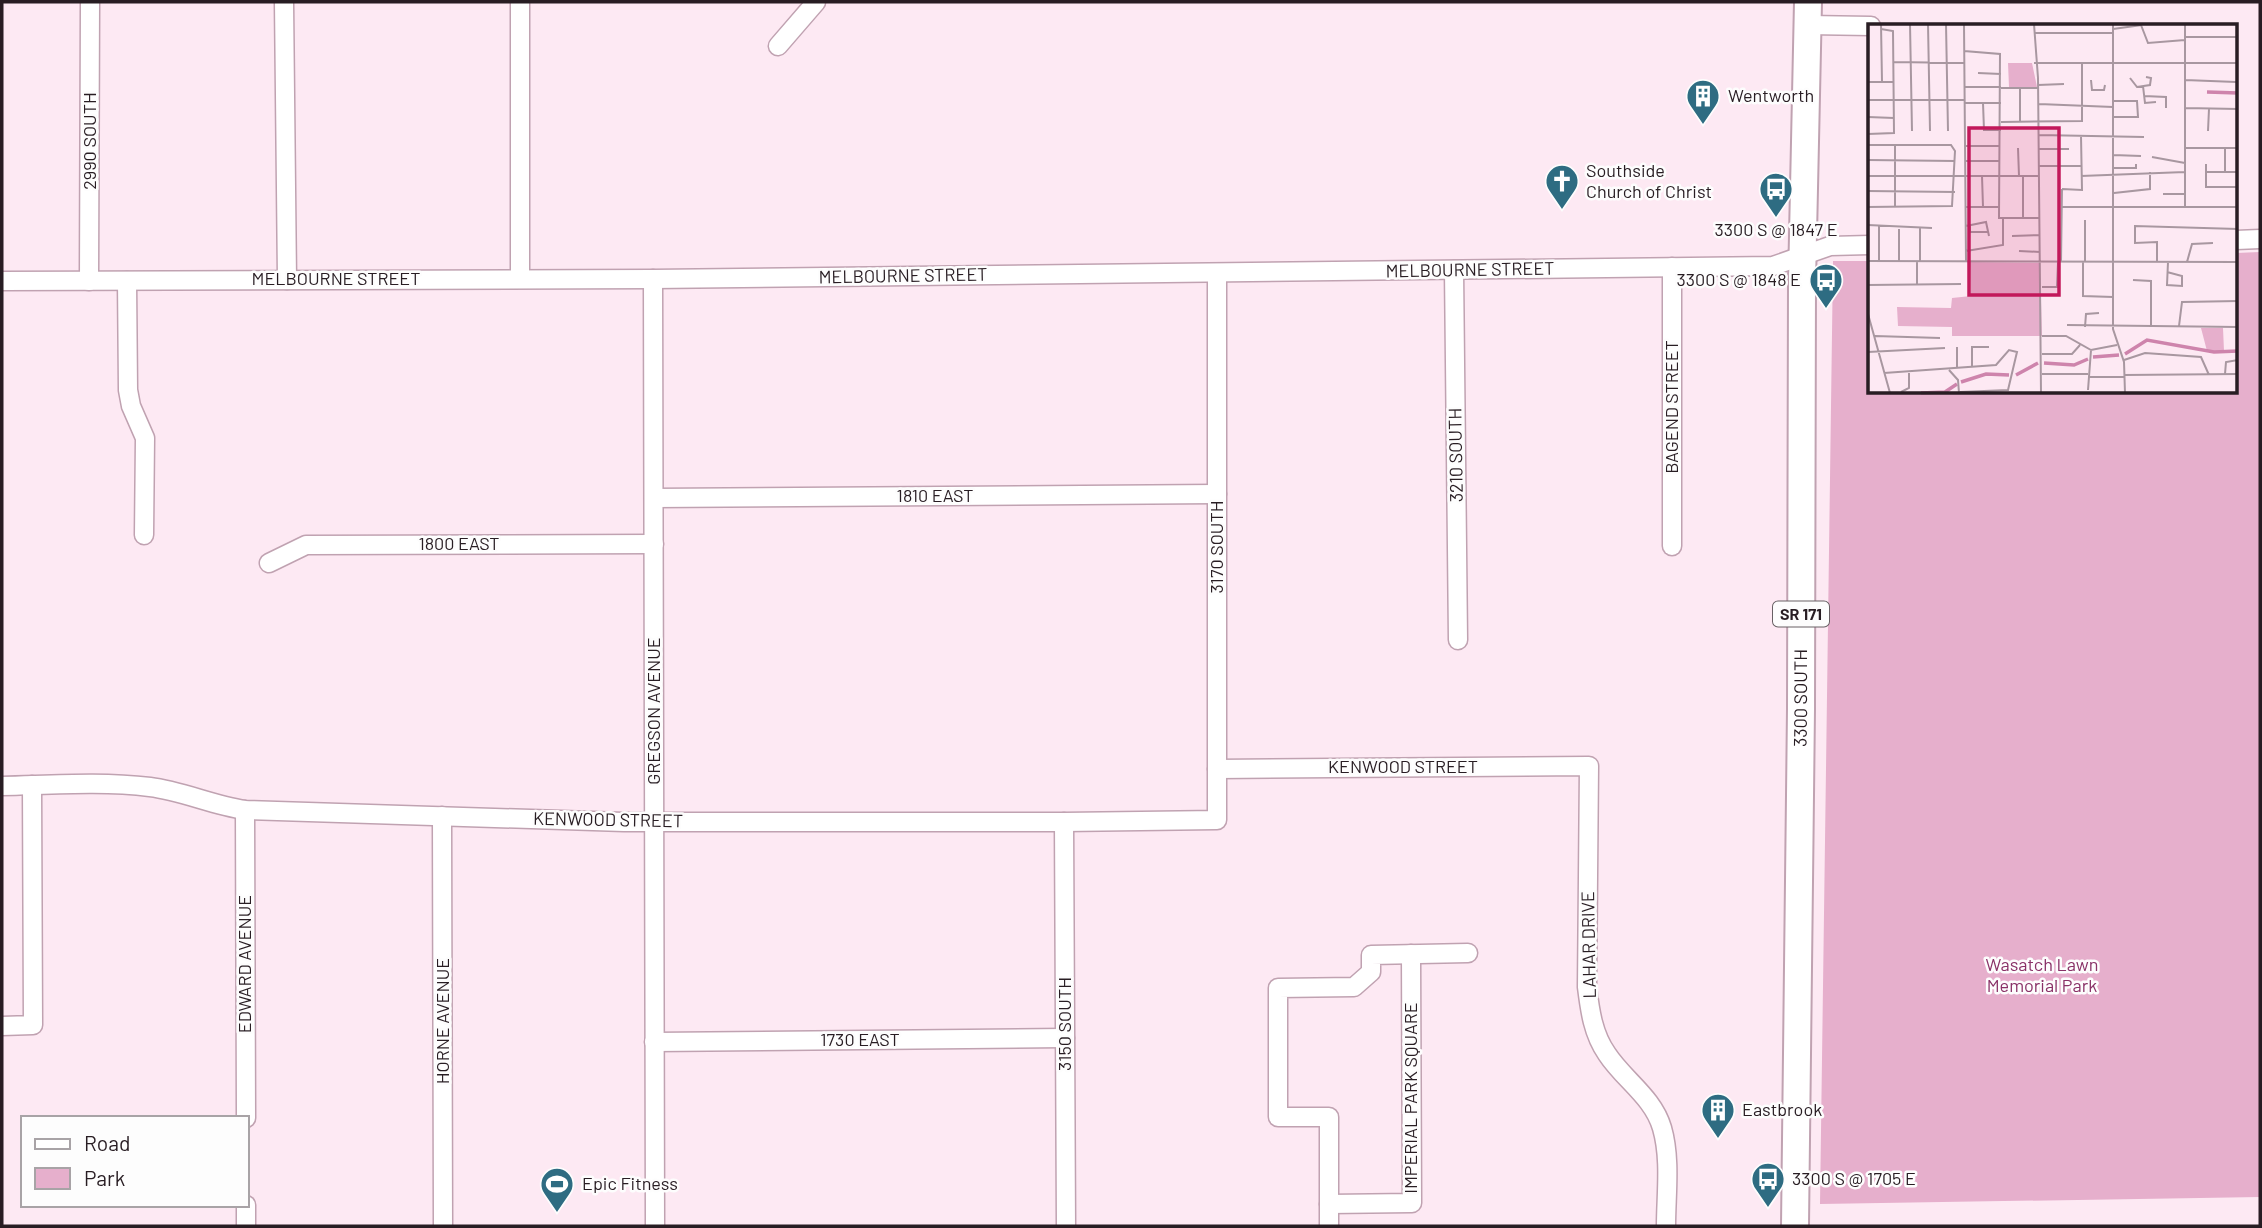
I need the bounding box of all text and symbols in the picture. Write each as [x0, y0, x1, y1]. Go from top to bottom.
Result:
inset map [1868, 24, 2238, 394]
building icon: Wentworth [1684, 77, 1722, 126]
place label: Wentworth [1728, 84, 1814, 106]
street label: 2990 SOUTH [78, 92, 100, 190]
place label: Southside Church of Christ [1586, 159, 1712, 202]
church icon: Southside Church of Christ [1543, 162, 1581, 211]
bus stop icon: 3300 S @ 1847 E [1757, 170, 1795, 219]
place label: 3300 S @ 1847 E [1714, 218, 1838, 240]
street label: MELBOURNE STREET [1385, 257, 1555, 281]
bus stop icon: 3300 S @ 1848 E [1807, 261, 1845, 310]
street label: MELBOURNE STREET [818, 263, 988, 287]
street label: MELBOURNE STREET [252, 267, 420, 289]
place label: 3300 S @ 1848 E [1676, 268, 1801, 290]
street label: BAGEND STREET [1660, 340, 1682, 474]
street label: 3210 SOUTH [1443, 408, 1467, 502]
street label: 1810 EAST [897, 484, 973, 506]
street label: 3170 SOUTH [1205, 500, 1227, 594]
street label: 1800 EAST [418, 532, 500, 554]
road number: SR 171 [1773, 601, 1829, 626]
street label: GREGSON AVENUE [642, 637, 664, 785]
street label: 3300 SOUTH [1789, 649, 1811, 747]
street label: KENWOOD STREET [1328, 755, 1478, 777]
street label: KENWOOD STREET [533, 807, 683, 831]
street label: LAHAR DRIVE [1576, 891, 1600, 999]
street label: EDWARD AVENUE [233, 895, 255, 1033]
park label: Wasatch Lawn Memorial Park [1986, 953, 2098, 996]
street label: HORNE AVENUE [431, 958, 453, 1084]
street label: 3150 SOUTH [1053, 977, 1075, 1071]
street label: IMPERIAL PARK SQUARE [1399, 1002, 1421, 1194]
street label: 1730 EAST [820, 1028, 900, 1050]
building icon: Eastbrook [1699, 1091, 1737, 1140]
place label: Eastbrook [1742, 1098, 1822, 1120]
legend [21, 1116, 248, 1207]
text: Road [84, 1130, 130, 1155]
bus stop icon: 3300 S @ 1705 E [1749, 1160, 1787, 1209]
text: Park [84, 1165, 125, 1190]
sports icon: Epic Fitness [538, 1165, 576, 1214]
place label: 3300 S @ 1705 E [1792, 1167, 1916, 1189]
place label: Epic Fitness [582, 1172, 678, 1194]

